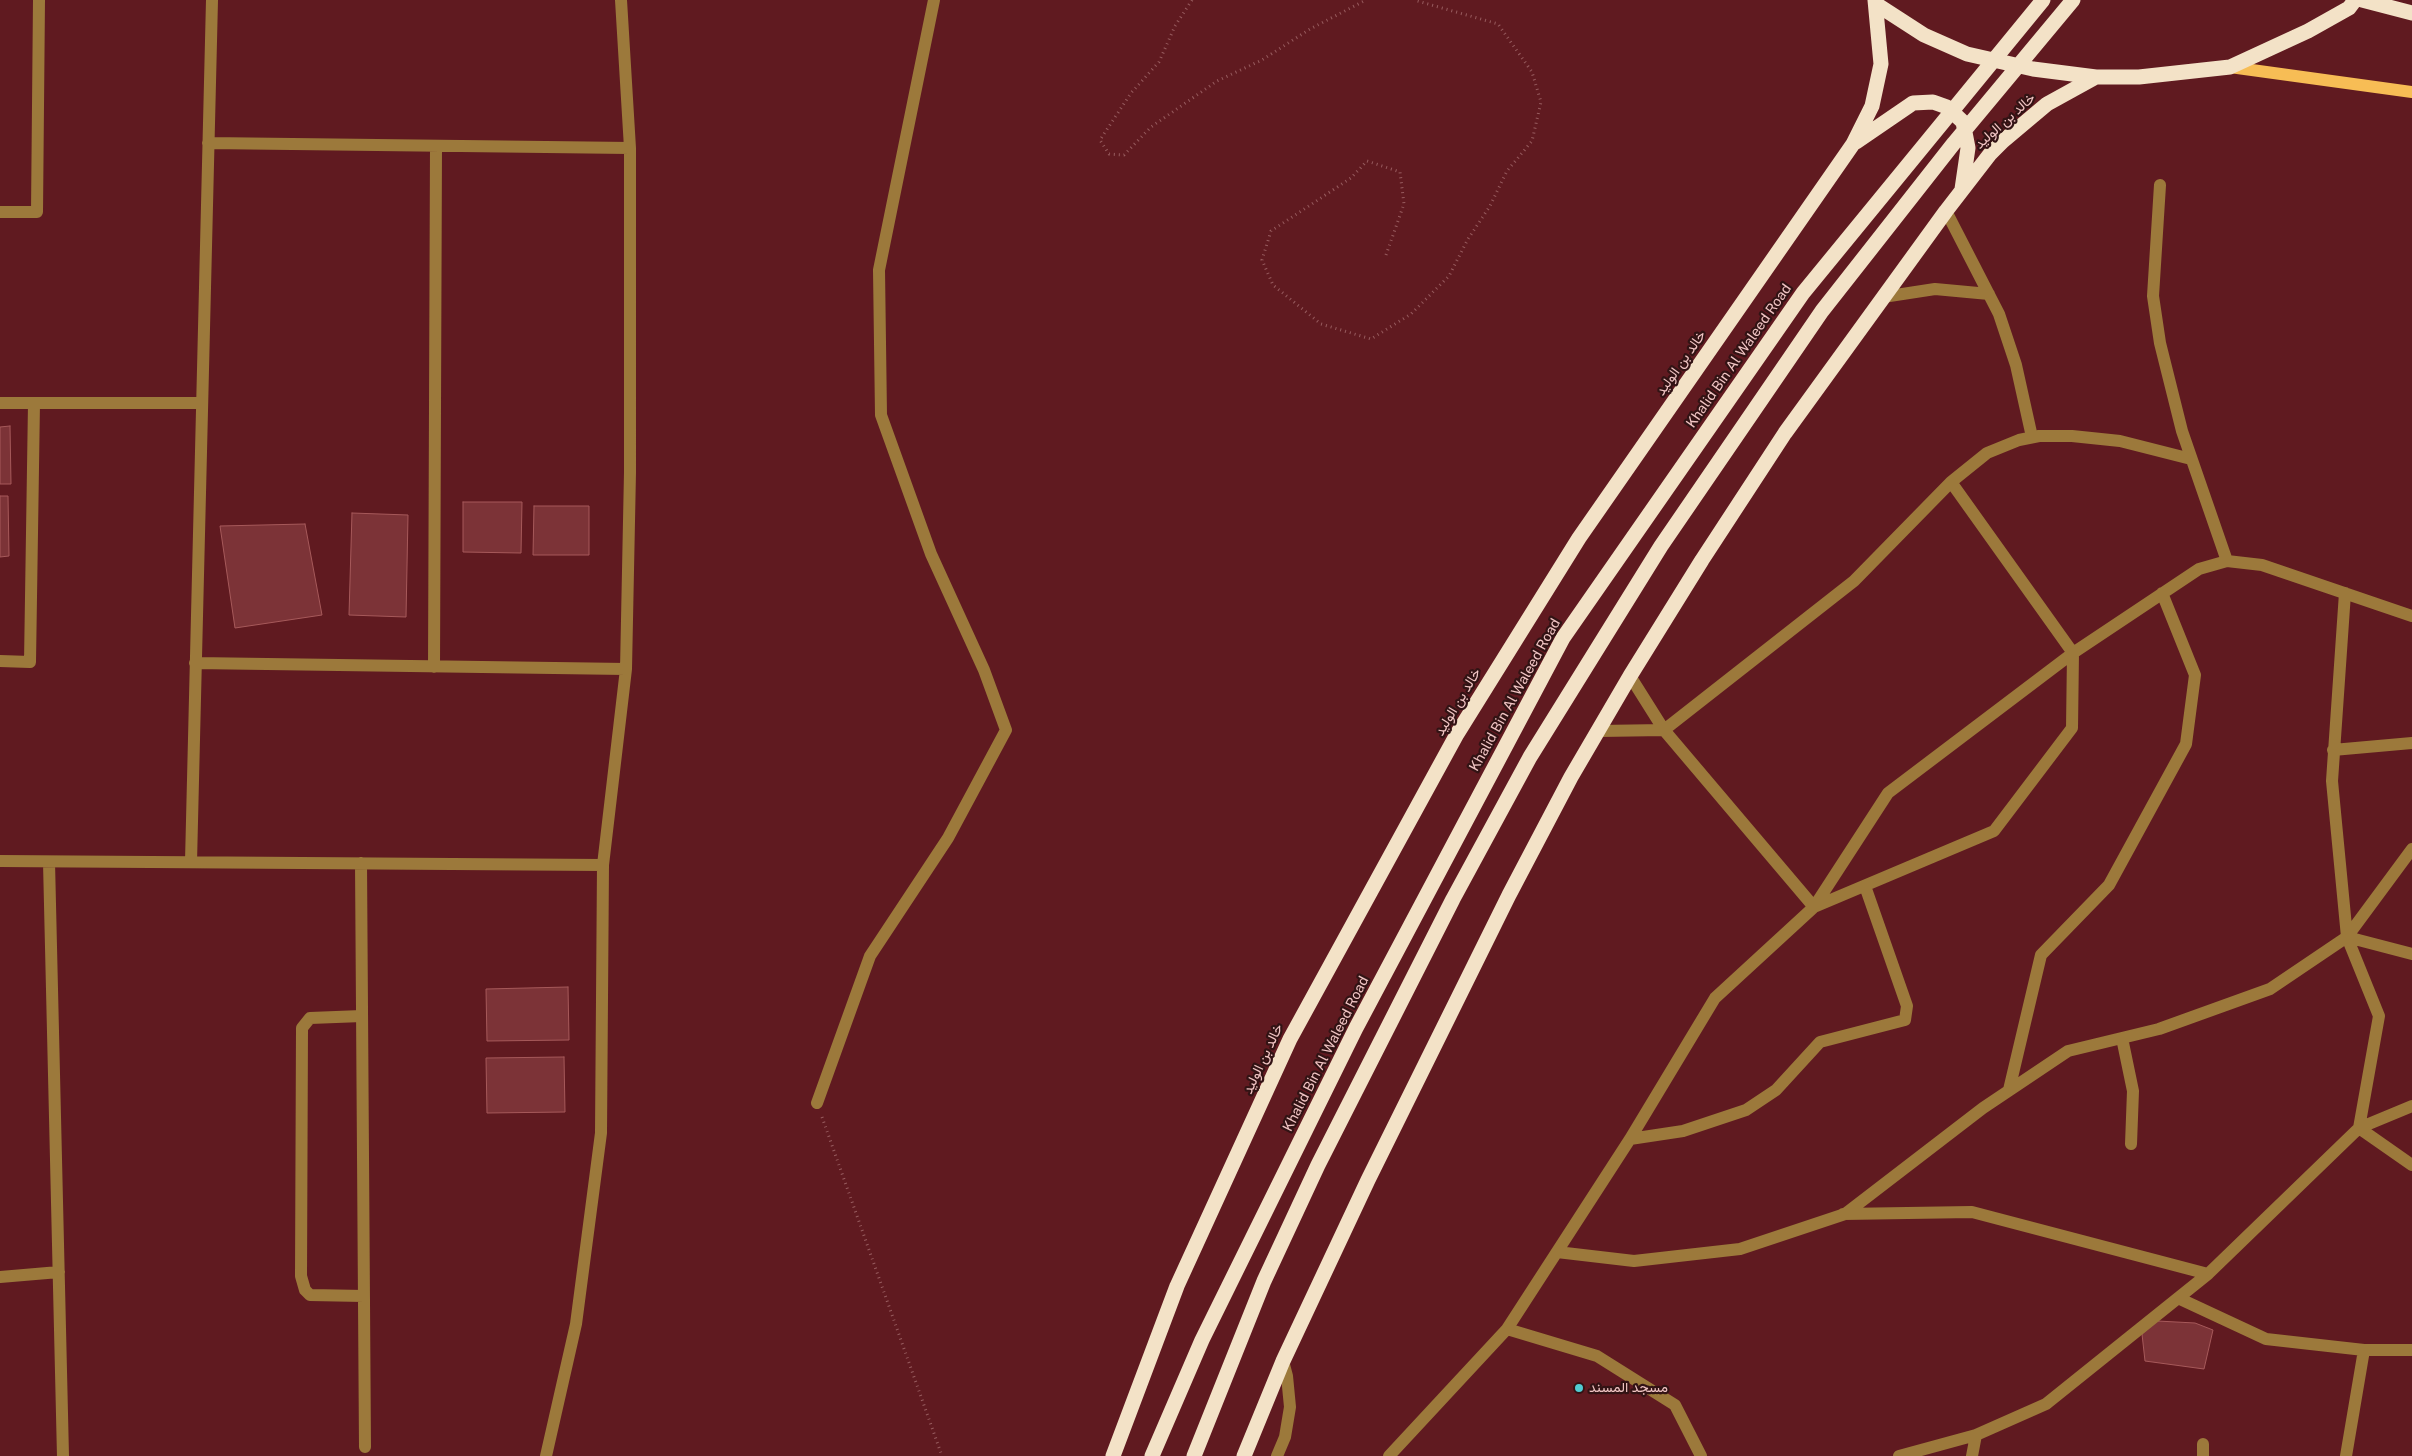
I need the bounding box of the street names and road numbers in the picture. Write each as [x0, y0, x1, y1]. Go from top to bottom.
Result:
street label: خالد بن الوليد [1971, 89, 2039, 153]
street label: Khalid Bin Al Waleed Road [1683, 281, 1795, 431]
street label: خالد بن الوليد [1652, 327, 1710, 399]
street label: Khalid Bin Al Waleed Road [1466, 616, 1564, 774]
street label: خالد بن الوليد [1431, 665, 1485, 739]
street label: Khalid Bin Al Waleed Road [1280, 974, 1372, 1134]
street label: خالد بن الوليد [1239, 1021, 1287, 1097]

